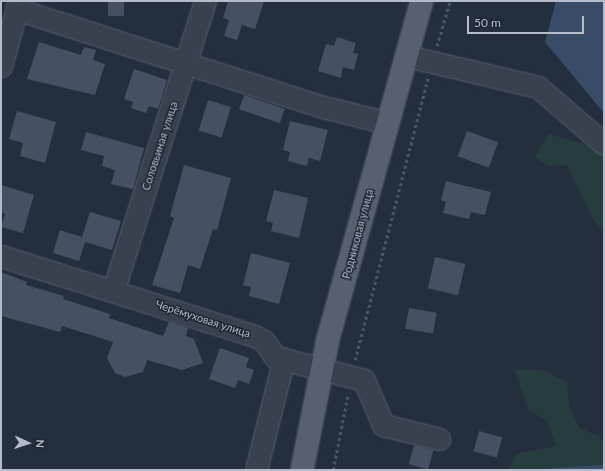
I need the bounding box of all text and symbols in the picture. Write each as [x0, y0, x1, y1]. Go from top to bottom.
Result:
scale bar [469, 8, 586, 34]
text: 50 m [474, 15, 501, 30]
street label: Соловьиная улица [139, 100, 181, 192]
street label: Родниковая улица [340, 188, 376, 280]
street label: Черёмуховая улица [154, 297, 252, 341]
north arrow [8, 423, 48, 463]
text: N [34, 439, 47, 448]

